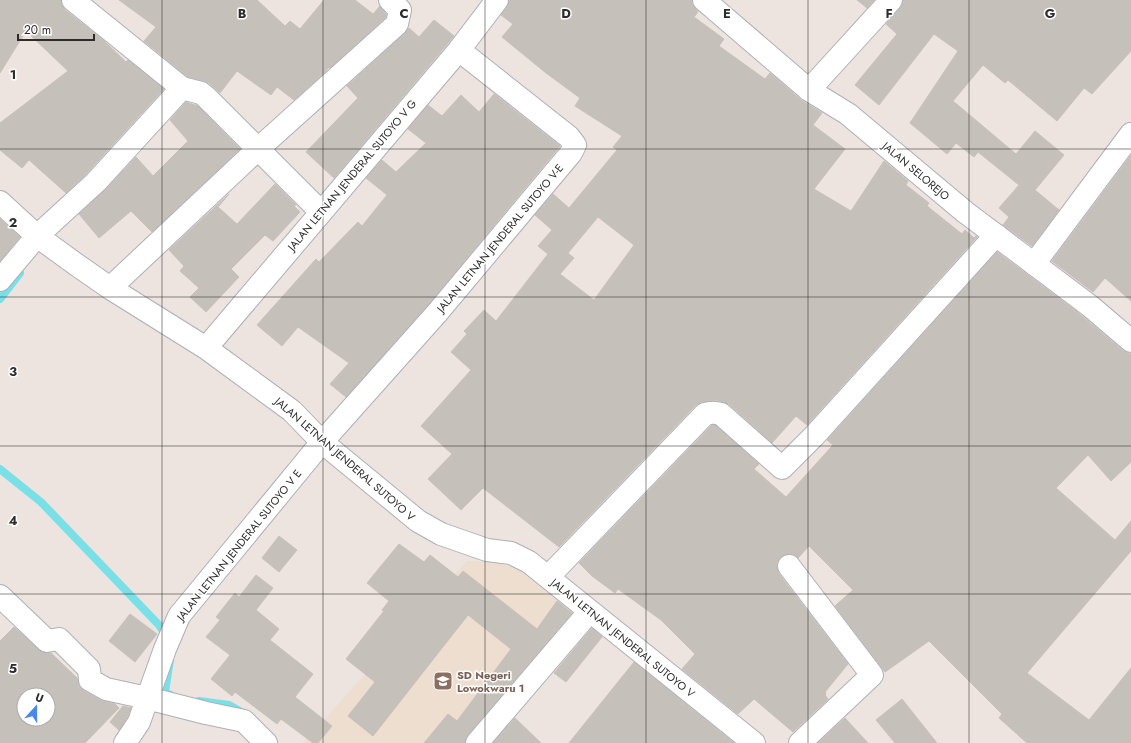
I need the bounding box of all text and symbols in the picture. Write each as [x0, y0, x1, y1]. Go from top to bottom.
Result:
text: B [238, 4, 247, 23]
text: C [399, 4, 409, 23]
text: D [561, 4, 571, 23]
text: E [723, 4, 731, 23]
text: F [885, 4, 893, 23]
text: G [1045, 4, 1056, 23]
scale bar [18, 16, 94, 42]
text: 20 m [24, 21, 51, 39]
text: 1 [10, 65, 16, 84]
street label: JALAN LETNAN JENDERAL SUTOYO V G [283, 96, 420, 256]
street label: JALAN SELOREJO [877, 137, 953, 204]
street label: JALAN LETNAN JENDERAL SUTOYO V-E [432, 160, 567, 317]
text: 2 [9, 213, 17, 232]
text: 3 [9, 362, 17, 381]
street label: JALAN LETNAN JENDERAL SUTOYO V [270, 392, 419, 525]
street label: JALAN LETNAN JENDERAL SUTOYO V E [172, 466, 305, 626]
text: 4 [8, 511, 18, 530]
street label: JALAN LETNAN JENDERAL SUTOYO V [546, 574, 699, 702]
text: 5 [9, 659, 17, 678]
place label: SD Negeri Lowokwaru 1 [457, 667, 524, 696]
school or university icon: SD Negeri Lowokwaru 1 [432, 670, 454, 692]
north arrow [16, 687, 56, 727]
text: U [33, 689, 46, 707]

